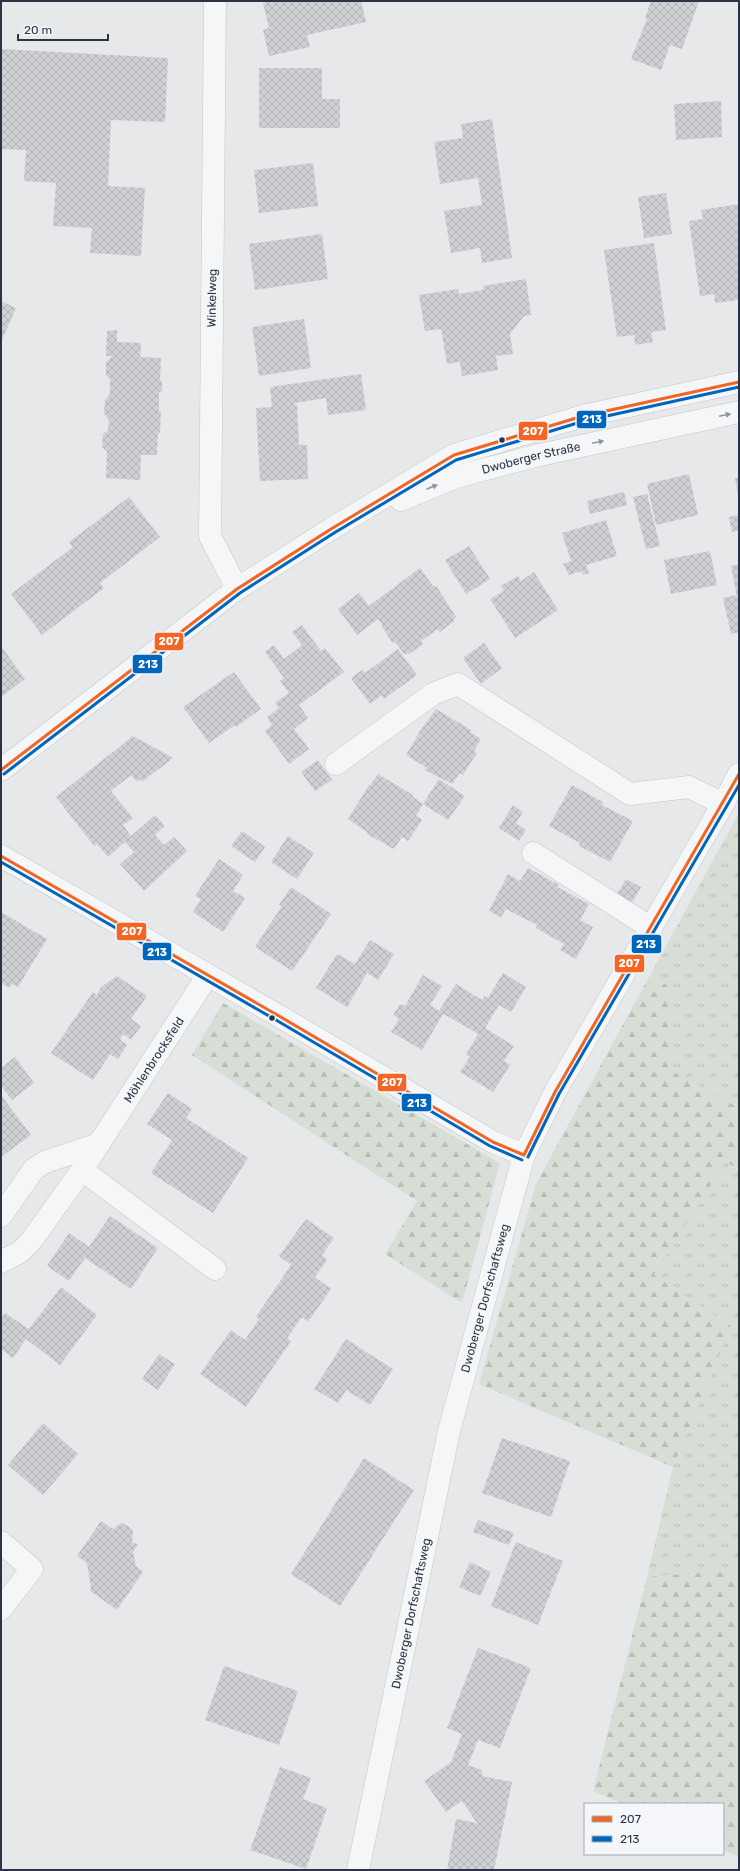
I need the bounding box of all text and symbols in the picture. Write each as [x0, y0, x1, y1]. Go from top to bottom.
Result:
scale bar [18, 16, 108, 42]
text: 20 m [24, 23, 52, 37]
street label: Winkelweg [204, 269, 220, 327]
line badge: 213 [576, 410, 607, 429]
one-way arrow [719, 411, 731, 417]
text: 213 [582, 413, 602, 426]
line badge: 207 [518, 421, 548, 441]
text: 207 [523, 425, 544, 438]
unlabelled marker [497, 435, 507, 445]
street label: Dwoberger Straße [480, 439, 582, 477]
one-way arrow [592, 439, 604, 445]
one-way arrow [426, 483, 438, 489]
line badge: 207 [154, 632, 184, 651]
text: 207 [159, 635, 180, 648]
line badge: 213 [132, 654, 163, 674]
text: 213 [138, 658, 158, 671]
line badge: 207 [116, 922, 147, 941]
text: 207 [122, 925, 143, 938]
line badge: 213 [631, 934, 662, 954]
text: 213 [636, 938, 656, 951]
line badge: 213 [142, 942, 172, 961]
text: 213 [147, 946, 167, 959]
line badge: 207 [614, 954, 645, 973]
text: 207 [619, 957, 640, 970]
unlabelled marker [267, 1013, 277, 1023]
street label: Möhlenbrocksfeld [121, 1015, 187, 1105]
line badge: 207 [377, 1073, 407, 1092]
text: 207 [382, 1076, 403, 1089]
line badge: 213 [401, 1093, 432, 1112]
text: 213 [407, 1097, 427, 1110]
street label: Dwoberger Dorfschaftsweg [458, 1222, 512, 1374]
street label: Dwoberger Dorfschaftsweg [389, 1537, 434, 1690]
legend [584, 1803, 724, 1855]
text: 207 [620, 1812, 641, 1826]
text: 213 [620, 1832, 639, 1846]

